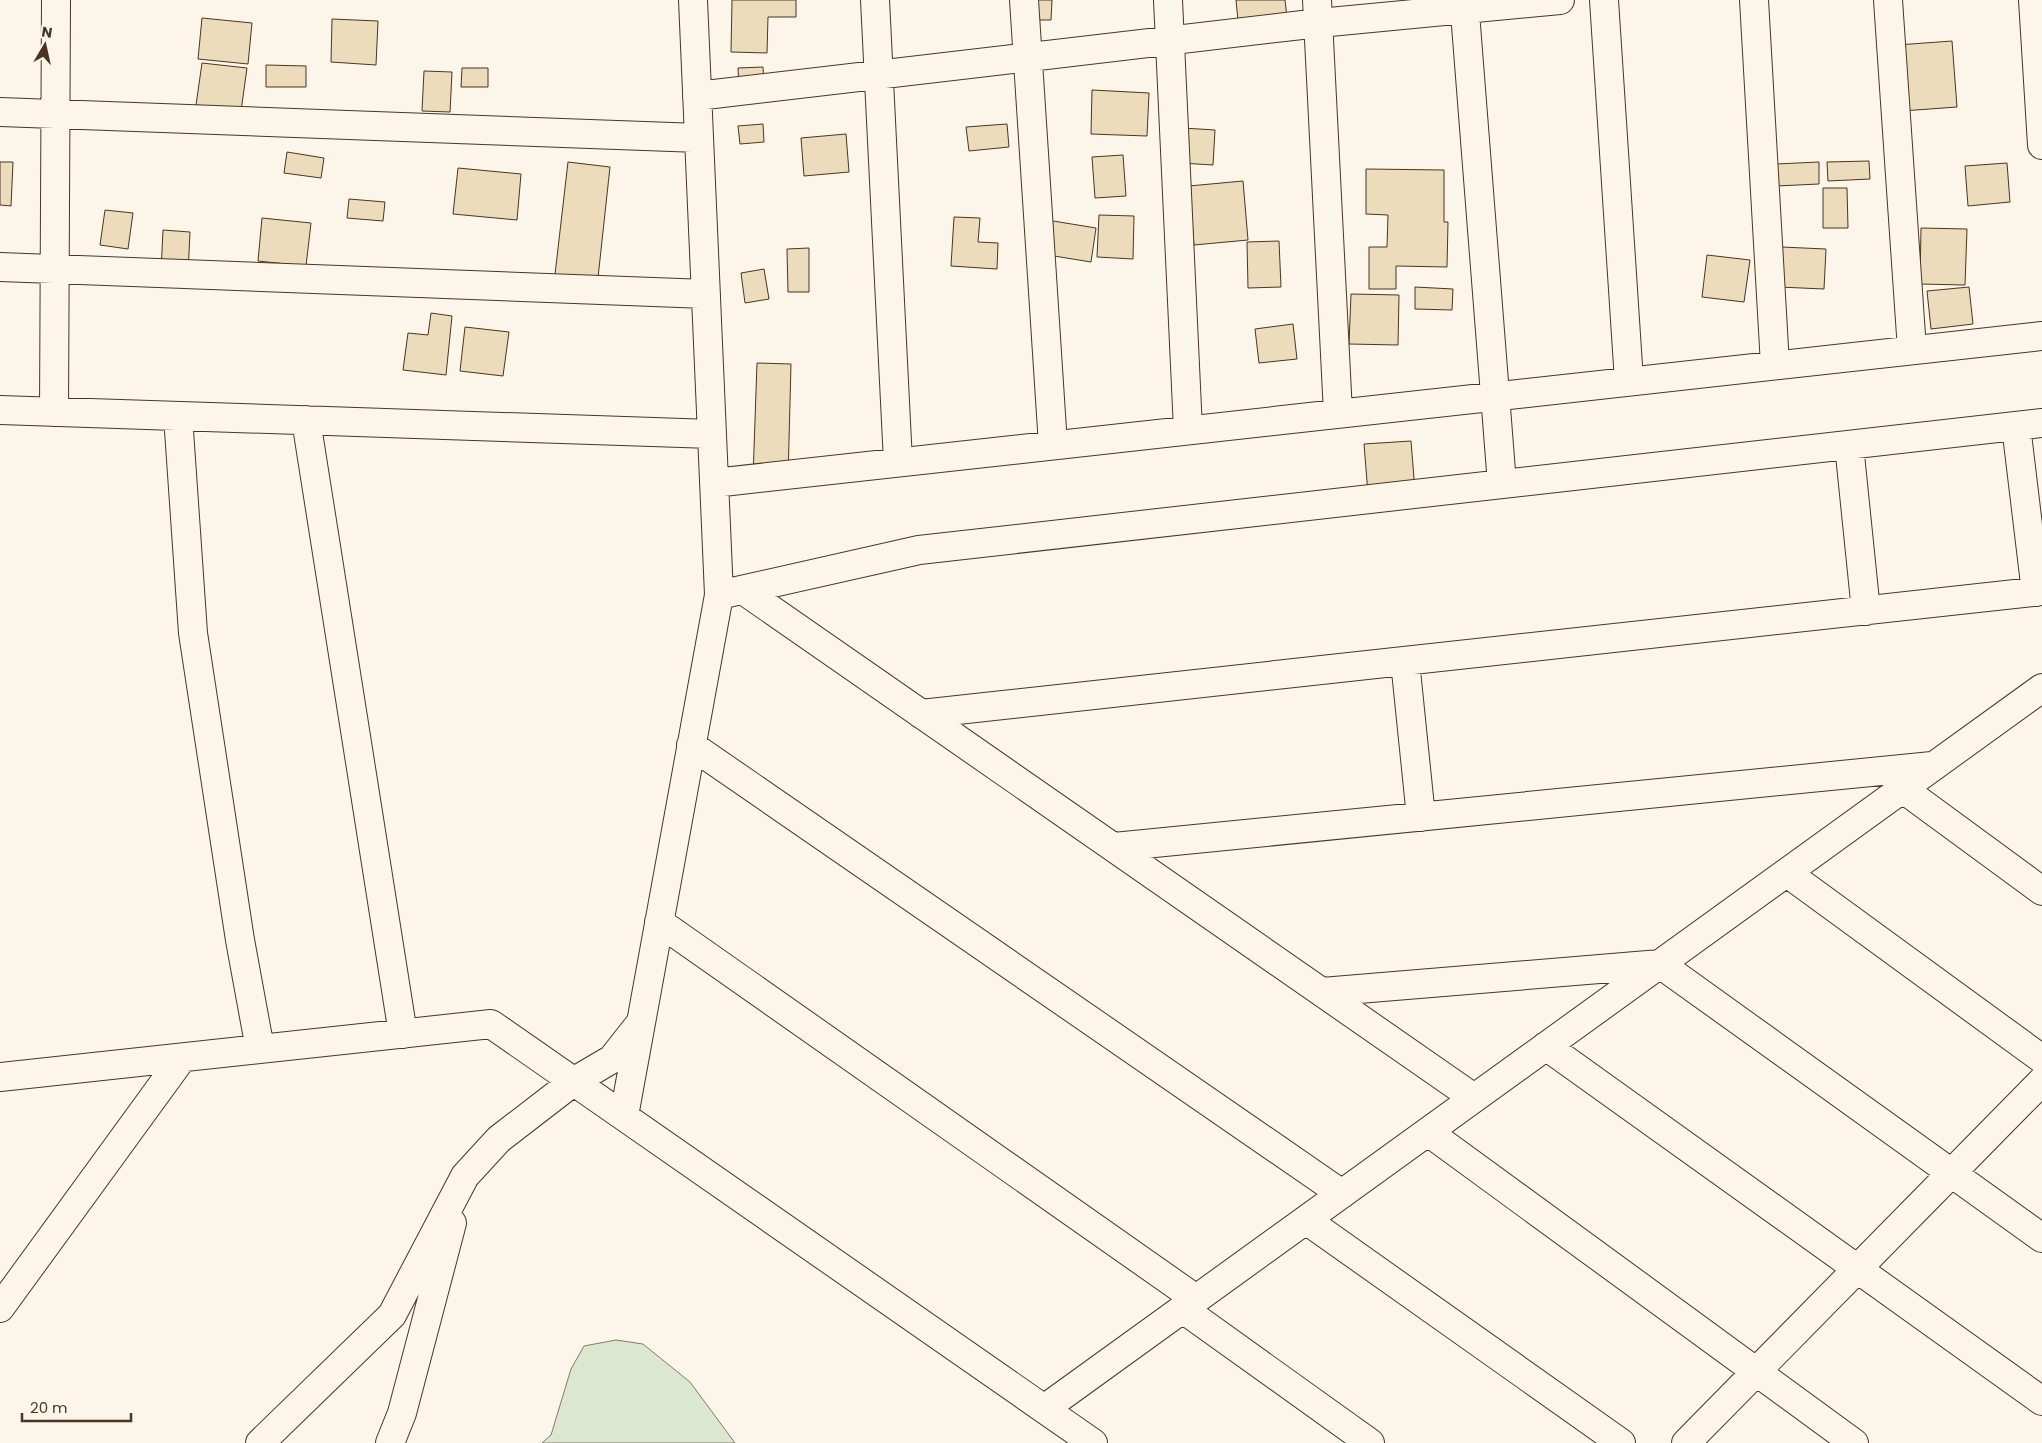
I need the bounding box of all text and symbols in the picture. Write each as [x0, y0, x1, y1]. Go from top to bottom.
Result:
north arrow [20, 20, 70, 70]
text: N [40, 21, 54, 43]
scale bar [22, 1390, 131, 1422]
text: 20 m [30, 1397, 68, 1418]

